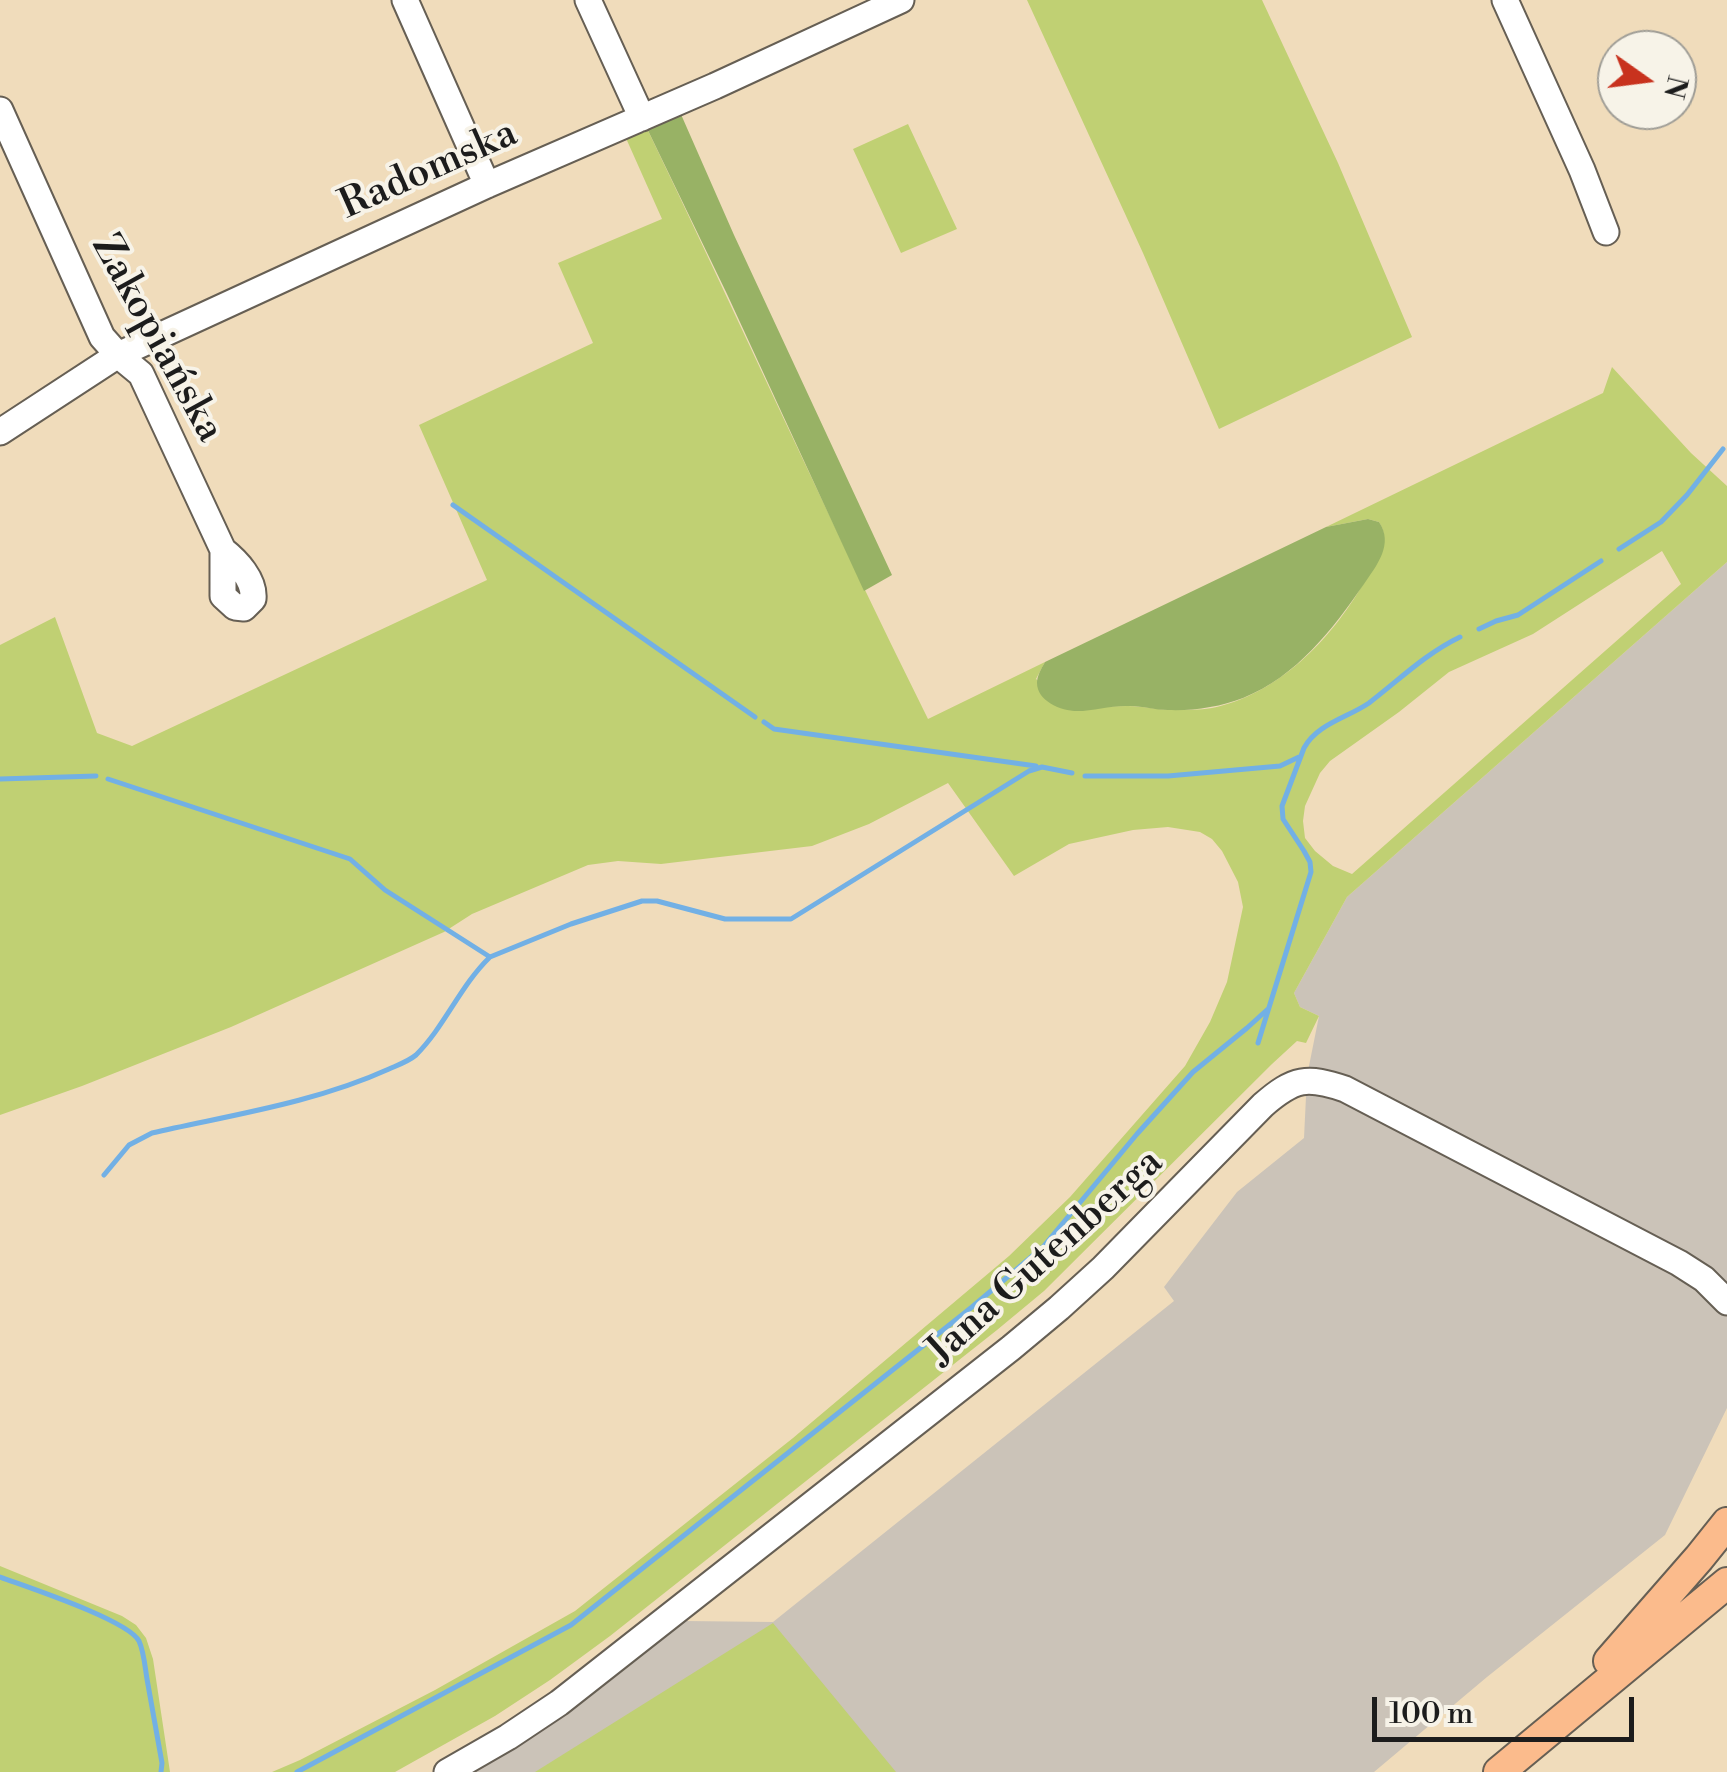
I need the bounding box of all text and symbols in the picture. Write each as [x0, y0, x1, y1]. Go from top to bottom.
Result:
north arrow [1597, 30, 1697, 130]
text: N [1655, 72, 1694, 102]
street label: Radomska [333, 111, 525, 231]
street label: Zakopiańska [79, 227, 233, 451]
street label: Jana Gutenberga [918, 1140, 1174, 1376]
scale bar [1377, 1677, 1640, 1739]
text: 100 m [1389, 1695, 1473, 1733]

